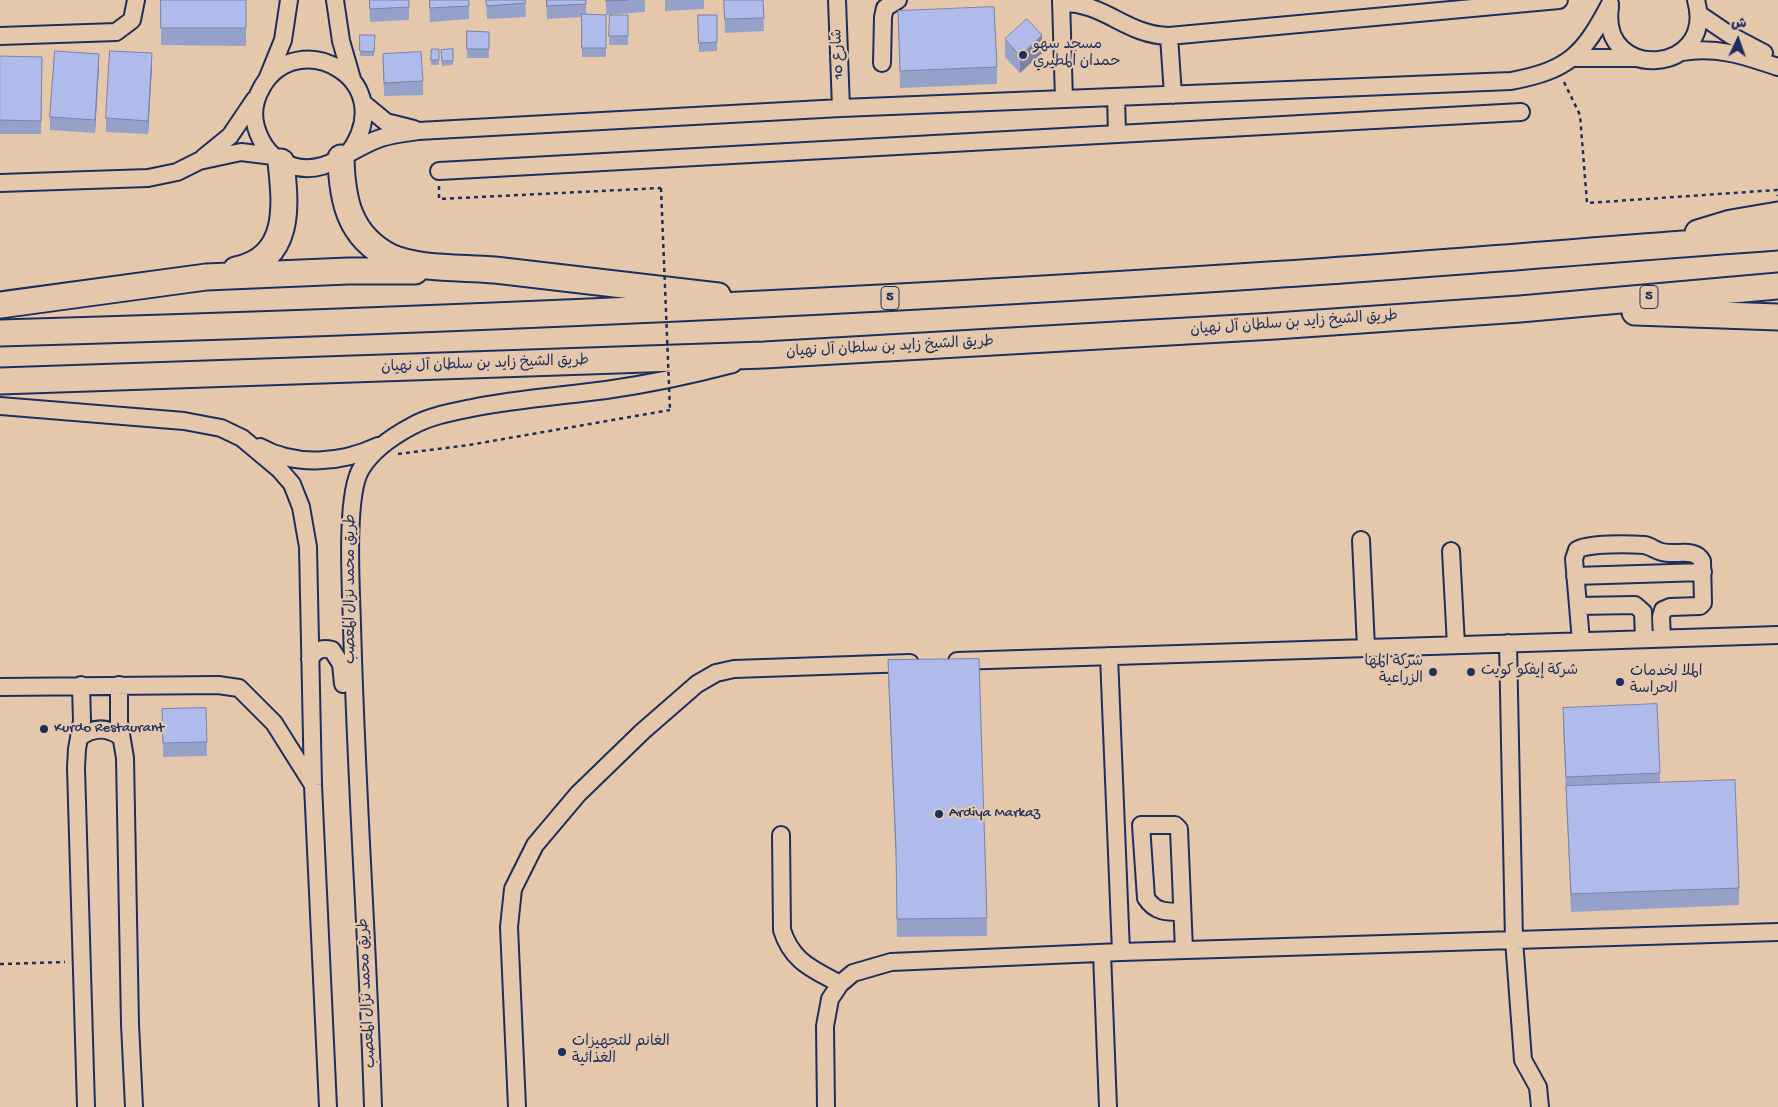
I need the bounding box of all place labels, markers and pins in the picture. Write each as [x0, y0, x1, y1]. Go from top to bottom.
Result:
place label: مسجد سهو حمدان المطيري [1033, 37, 1120, 72]
marker: مسجد سهو حمدان المطيري [1017, 49, 1029, 61]
place label: شركة المها الزراعية [1365, 654, 1423, 689]
place label: شركة إيفكو كويت [1481, 663, 1578, 681]
place label: الملا لخدمات الحراسة [1630, 664, 1703, 699]
marker: شركة المها الزراعية [1427, 666, 1439, 678]
marker: شركة إيفكو كويت [1465, 666, 1477, 678]
marker: الملا لخدمات الحراسة [1614, 676, 1626, 688]
place label: Kurdo Restaurant [54, 720, 164, 738]
marker: Kurdo Restaurant [38, 723, 50, 735]
place label: Ardiya Markaz [949, 805, 1040, 823]
marker: Ardiya Markaz [933, 808, 945, 820]
place label: الغانم للتجهيزات الغذائية [572, 1034, 670, 1069]
marker: الغانم للتجهيزات الغذائية [556, 1046, 568, 1058]

